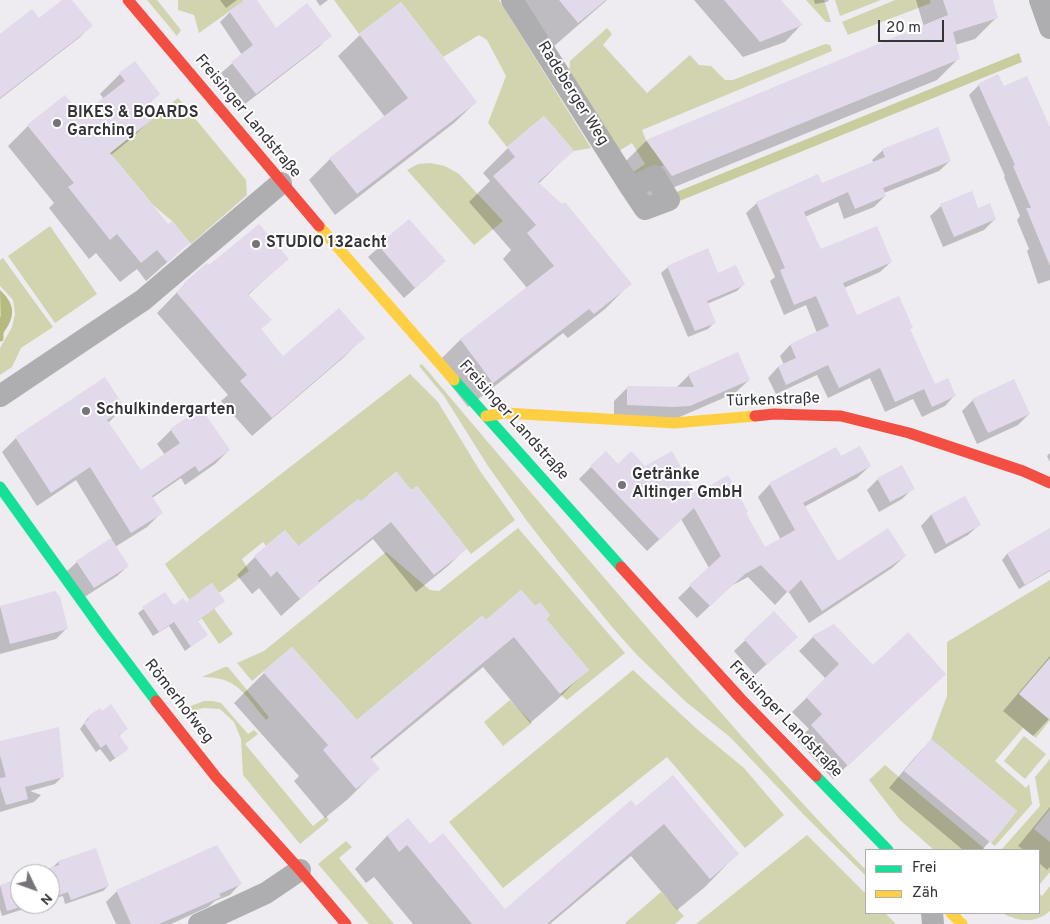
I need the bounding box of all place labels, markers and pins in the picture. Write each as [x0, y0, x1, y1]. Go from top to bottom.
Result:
place label: BIKES & BOARDS Garching [67, 104, 198, 142]
marker: BIKES & BOARDS Garching [51, 117, 63, 129]
place label: STUDIO 132acht [266, 234, 387, 254]
marker: STUDIO 132acht [250, 238, 262, 250]
place label: Schulkindergarten [96, 401, 235, 421]
marker: Schulkindergarten [80, 405, 92, 417]
place label: Getränke Altinger GmbH [632, 466, 743, 504]
marker: Getränke Altinger GmbH [616, 479, 628, 491]

